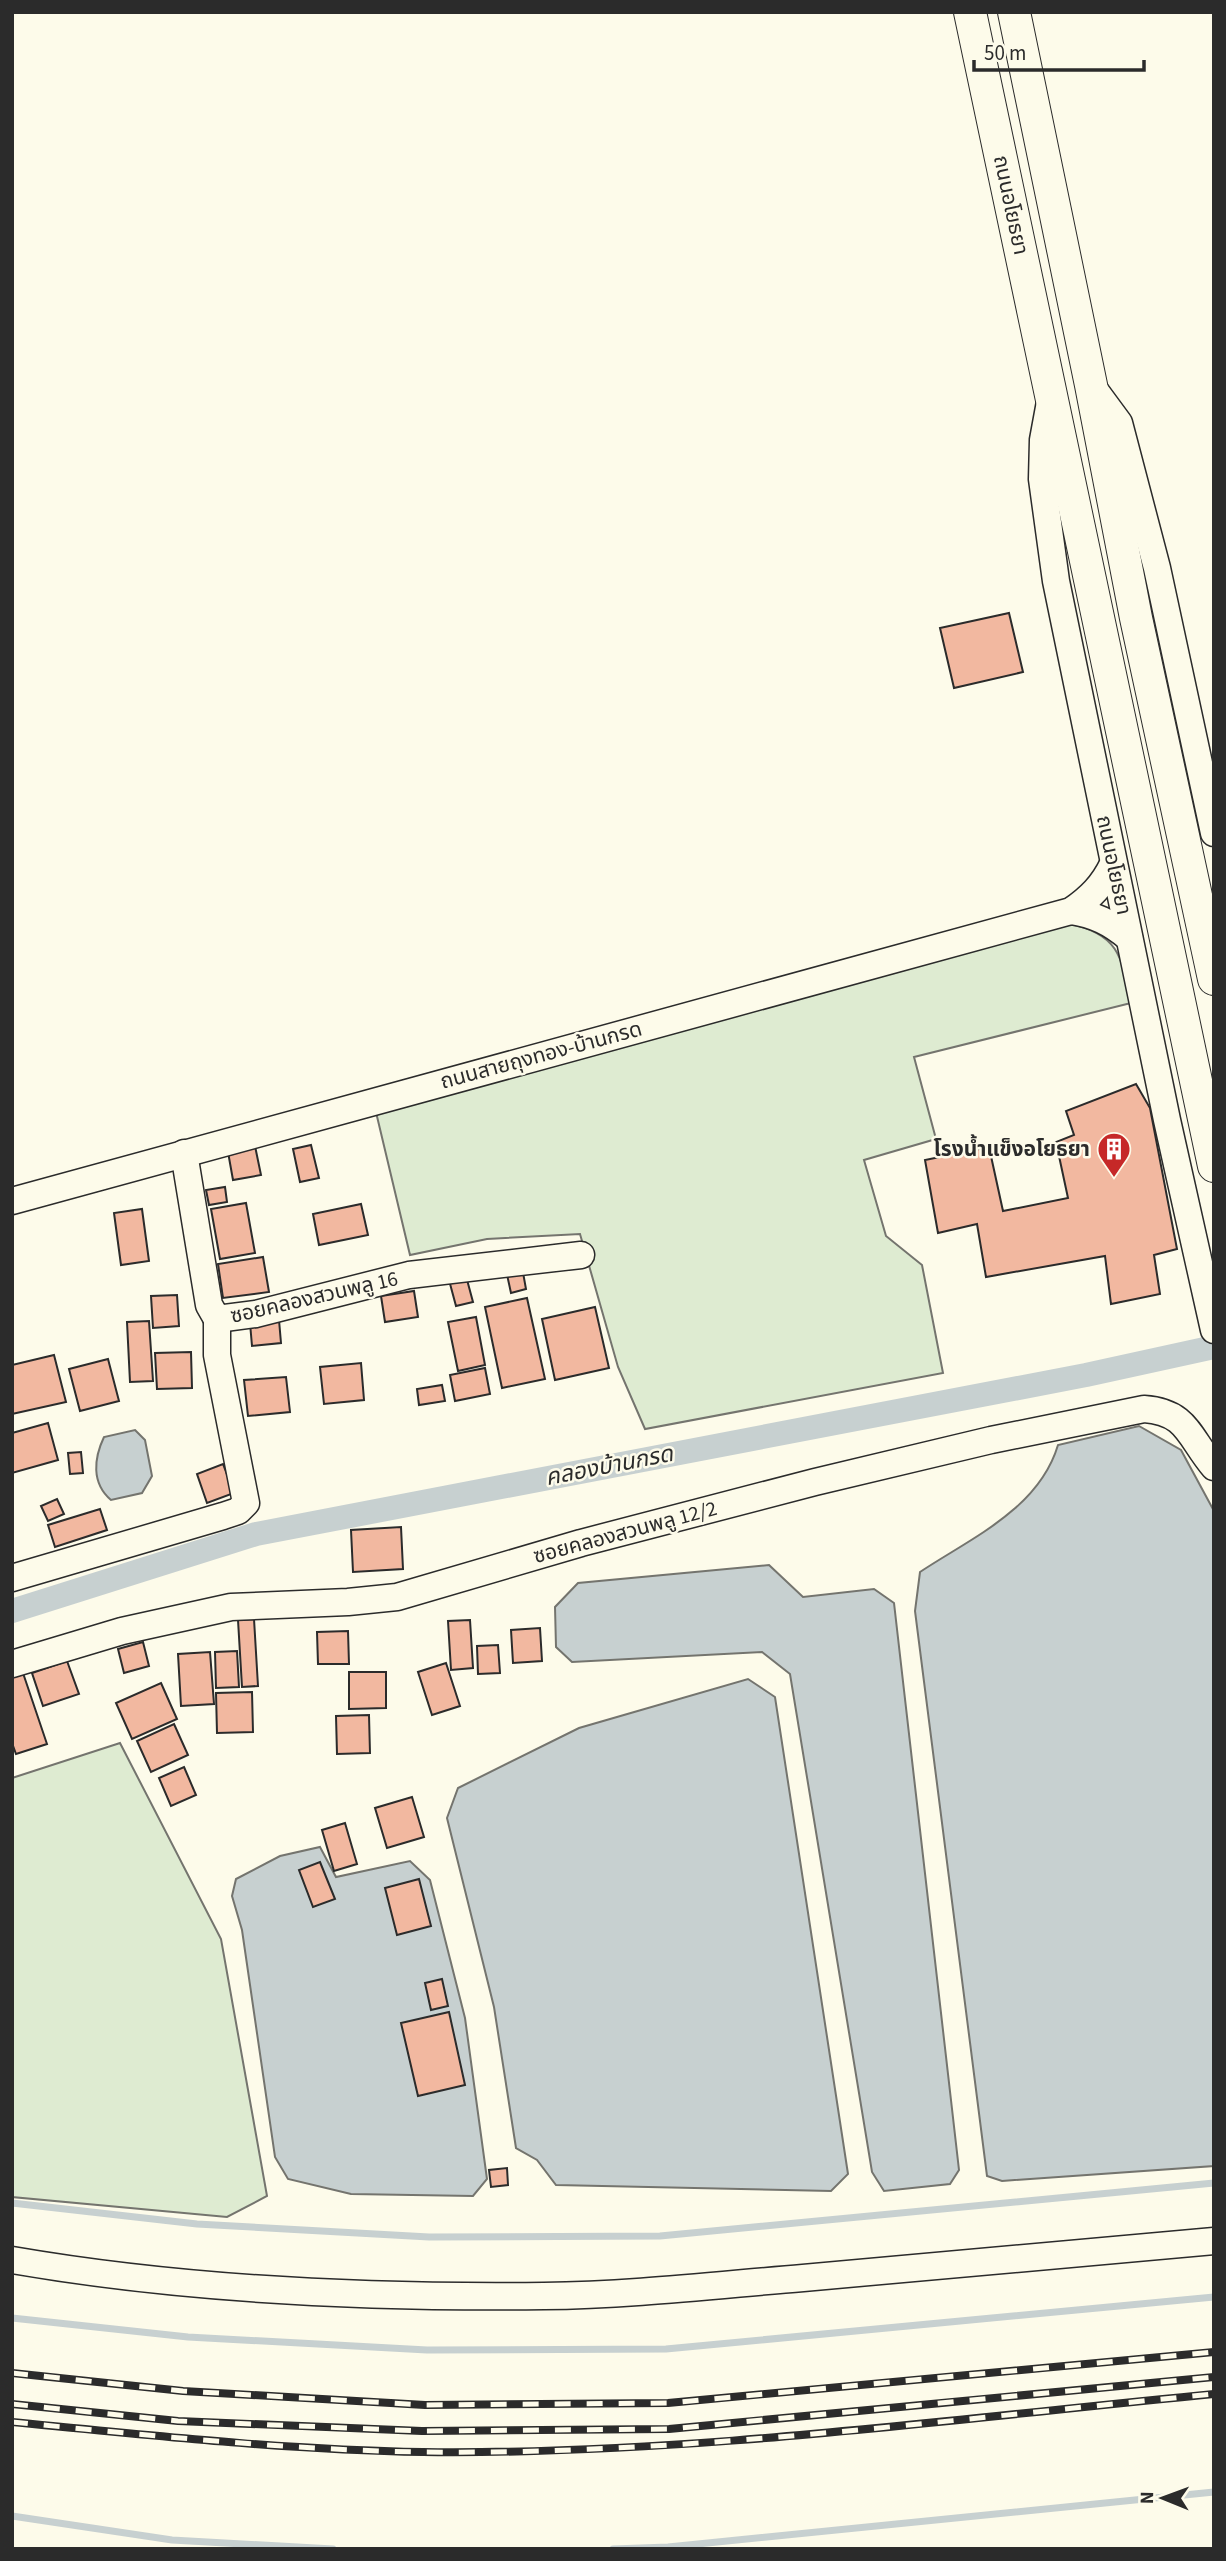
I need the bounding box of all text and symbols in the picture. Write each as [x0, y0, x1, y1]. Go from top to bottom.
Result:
scale bar [974, 28, 1144, 72]
text: 50 m [984, 38, 1026, 68]
street label: ถนนอโยธยา [986, 152, 1036, 258]
street label: ถนนอโยธยา [1089, 812, 1139, 918]
street label: ถนนสายถุงทอง-บ้านกรด [437, 1014, 645, 1096]
building icon: โรงน้ำแข็งอโยธยา [1095, 1130, 1133, 1179]
place label: โรงน้ำแข็งอโยธยา [934, 1134, 1090, 1164]
street label: ซอยคลองสวนพลู 16 [227, 1263, 401, 1331]
water label: คลองบ้านกรด [542, 1437, 677, 1494]
street label: ซอยคลองสวนพลู 12/2 [530, 1493, 720, 1571]
north arrow [1128, 2463, 1198, 2533]
text: N [1134, 2491, 1161, 2504]

